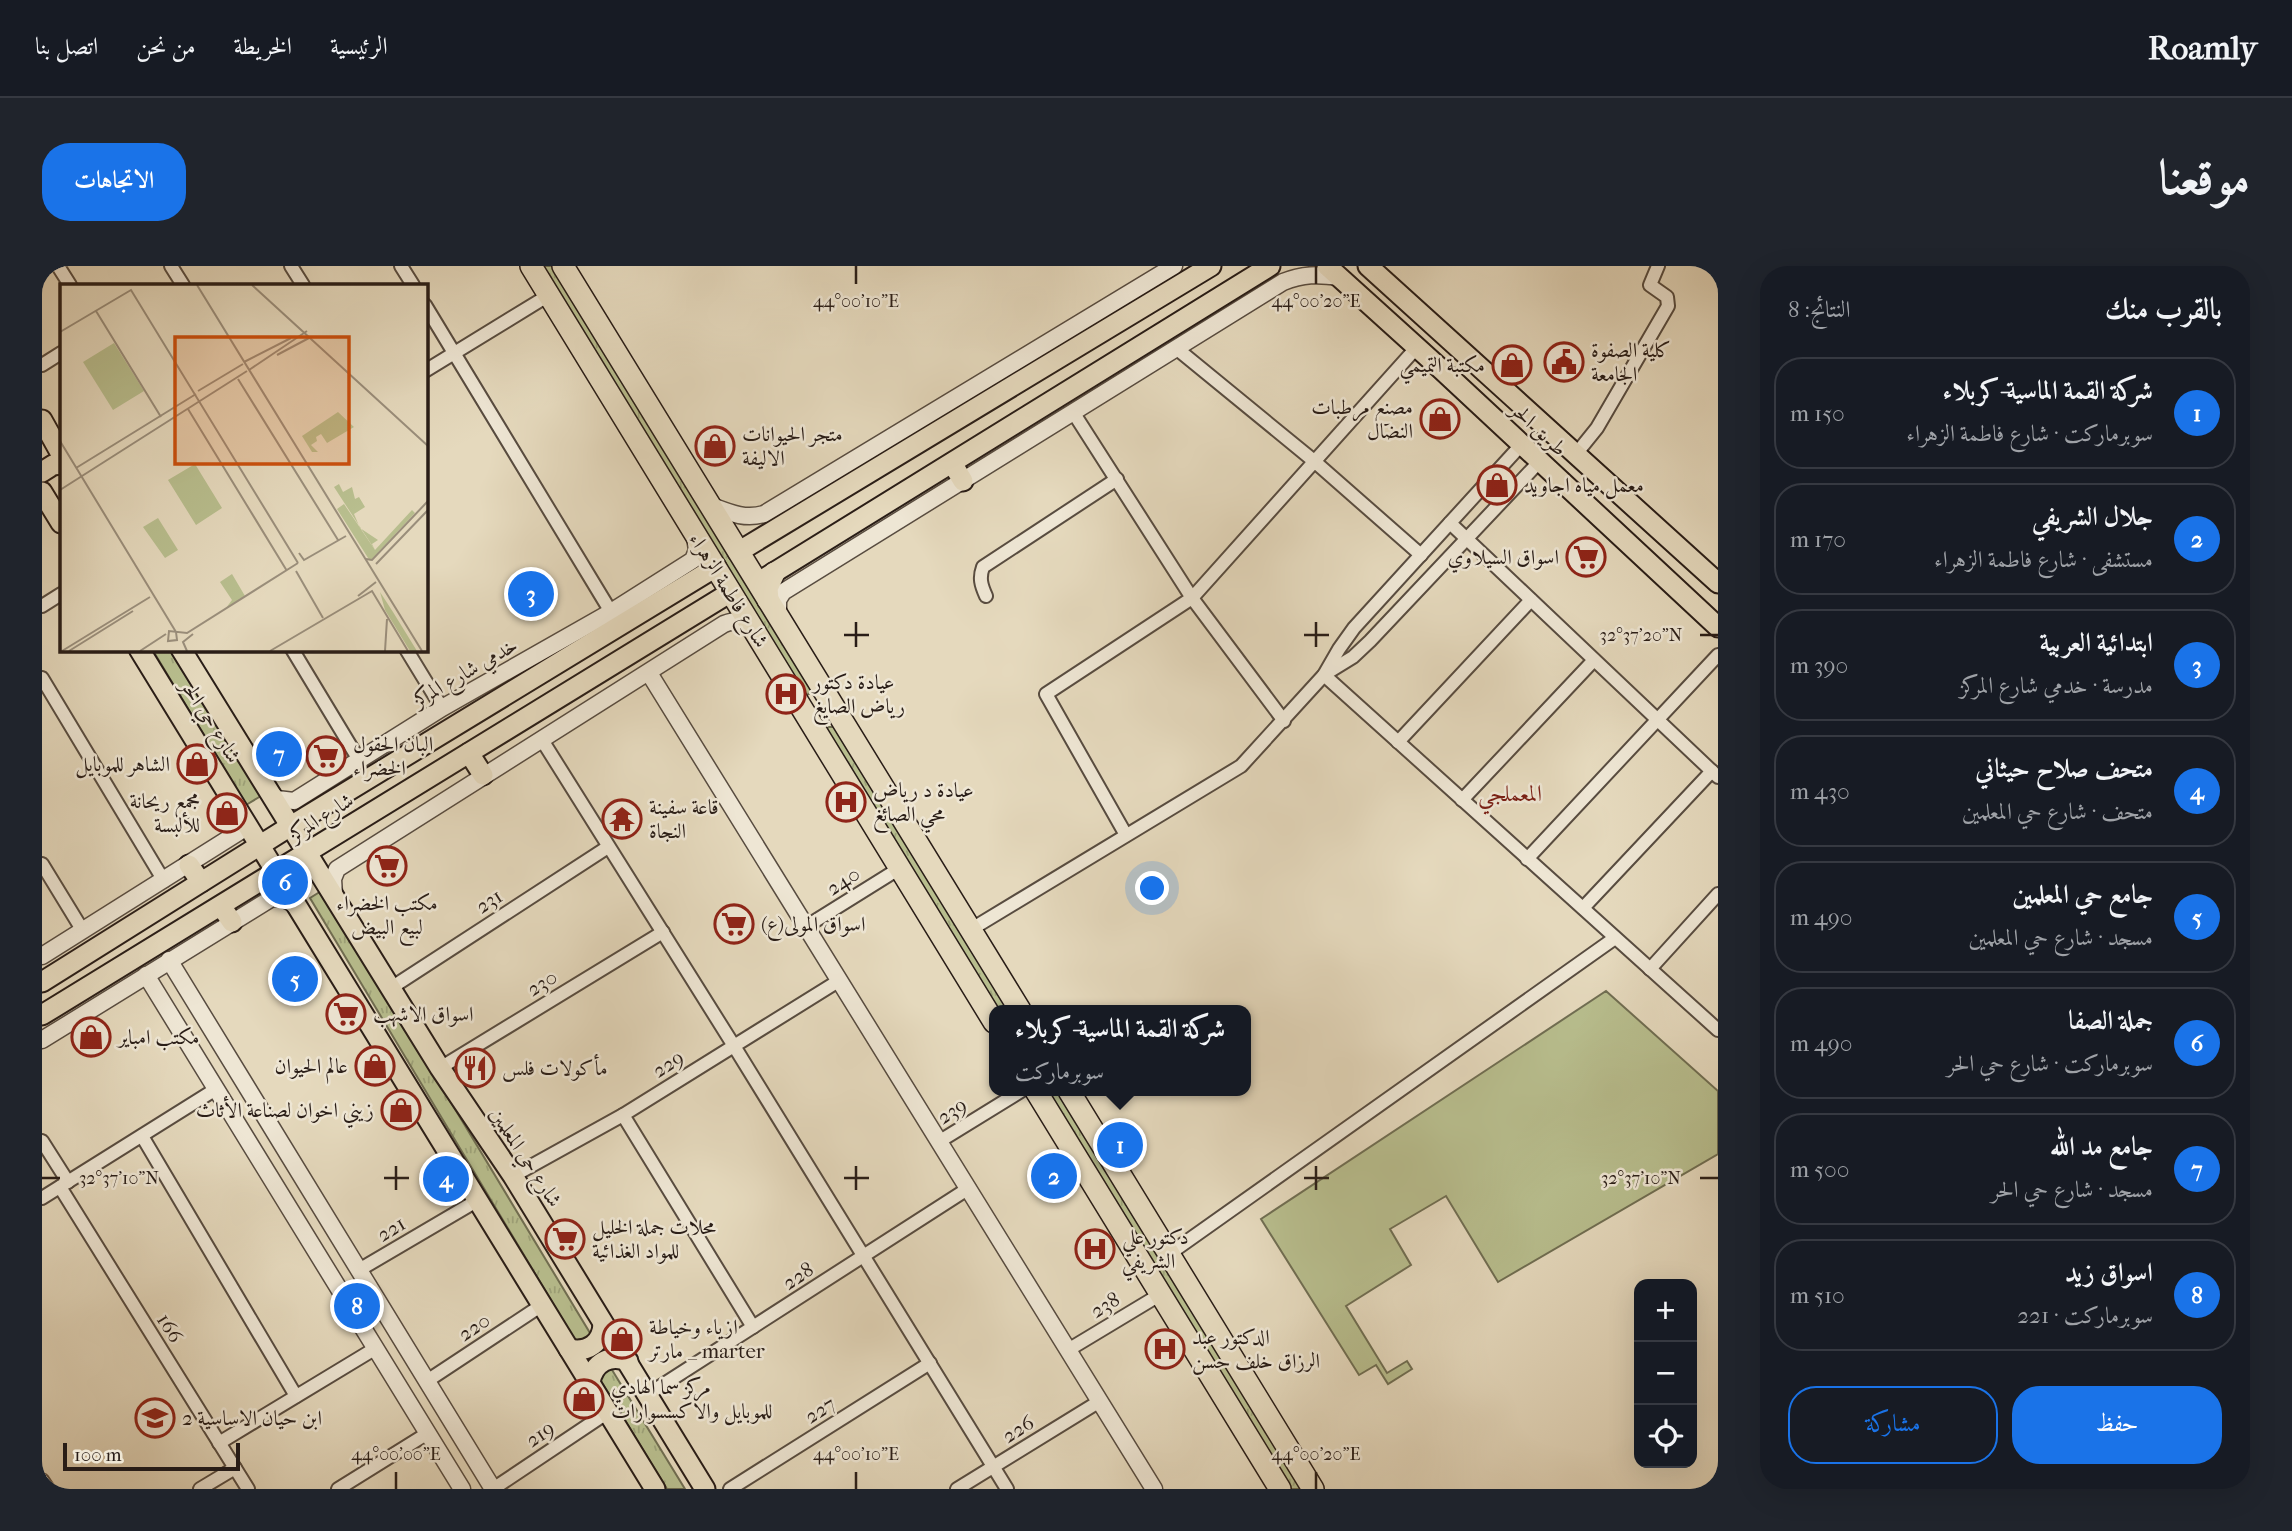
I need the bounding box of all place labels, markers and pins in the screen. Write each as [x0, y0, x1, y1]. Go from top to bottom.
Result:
place label: كلية الصفوة الجامعة [1591, 338, 1671, 386]
public building icon: كلية الصفوة الجامعة [1543, 341, 1585, 383]
shop icon: مكتبة التميمي [1491, 344, 1533, 386]
place label: مكتبة التميمي [1400, 353, 1485, 385]
place label: مصنع مرطبات النضال [1311, 395, 1413, 443]
shop icon: مصنع مرطبات النضال [1419, 398, 1461, 440]
place label: متجر الحيوانات الاليفة [742, 422, 843, 470]
shop icon: متجر الحيوانات الاليفة [694, 425, 736, 467]
shop icon: معمل مياه اجاويد [1476, 464, 1518, 506]
place label: معمل مياه اجاويد [1524, 473, 1644, 500]
supermarket icon: اسواق السيلاوي [1565, 536, 1607, 578]
place label: اسواق السيلاوي [1448, 545, 1559, 573]
pin: 3 [508, 568, 554, 620]
place label: عيادة دكتور رياض الصايغ [811, 670, 905, 725]
hospital icon: عيادة دكتور رياض الصايغ [765, 673, 807, 715]
pin: 7 [256, 728, 302, 780]
place label: البان الحقول الخضراء [353, 732, 433, 782]
supermarket icon: البان الحقول الخضراء [305, 735, 347, 777]
shop icon: الشاهر للموبايل [176, 743, 218, 785]
place label: الشاهر للموبايل [75, 752, 170, 779]
place label: عيادة د رياض محي الصائغ [873, 778, 974, 834]
hospital icon: عيادة د رياض محي الصائغ [825, 781, 867, 823]
place label: مجمع ريحانة للألبسة [129, 789, 200, 838]
shop icon: مجمع ريحانة للألبسة [206, 792, 248, 834]
place label: قاعة سفينة النجاة [649, 795, 719, 843]
temple icon: قاعة سفينة النجاة [601, 798, 643, 840]
supermarket icon: مكتب الخضراء لبيع البيض [366, 845, 408, 887]
pin: 6 [262, 856, 308, 908]
place label: مكتب الخضراء لبيع البيض [336, 891, 438, 946]
supermarket icon: اسواق المولى(ع) [713, 903, 755, 945]
place label: اسواق المولى(ع) [761, 912, 866, 942]
pin: 5 [272, 953, 318, 1005]
supermarket icon: اسواق الاشهب [325, 993, 367, 1035]
place label: اسواق الاشهب [373, 1002, 474, 1028]
shop icon: مكتب امباير [70, 1016, 112, 1058]
place label: مكتب امباير [116, 1025, 199, 1051]
shop icon: عالم الحيوان [354, 1045, 396, 1087]
restaurant icon: مأكولات فلس [454, 1047, 496, 1089]
place label: مأكولات فلس [502, 1053, 608, 1082]
place label: عالم الحيوان [274, 1054, 348, 1084]
shop icon: زيني اخوان لصناعة الأثاث [380, 1089, 422, 1131]
place label: زيني اخوان لصناعة الأثاث [196, 1095, 374, 1129]
pin: 1 [1097, 1119, 1143, 1171]
pin: 2 [1031, 1150, 1077, 1202]
pin: 4 [423, 1153, 469, 1205]
place label: محلات جملة الخليل للمواد الغذائية [592, 1215, 716, 1264]
supermarket icon: محلات جملة الخليل للمواد الغذائية [544, 1218, 586, 1260]
place label: دكتور علي الشريفي [1122, 1225, 1189, 1281]
hospital icon: دكتور علي الشريفي [1074, 1228, 1116, 1270]
pin: 8 [334, 1280, 380, 1332]
place label: ازياء وخياطة مارتر _ marter [647, 1315, 765, 1363]
shop icon: ازياء وخياطة مارتر _ marter [601, 1318, 643, 1360]
place label: الدكتور عبد الرزاق خلف حسن [1192, 1325, 1320, 1375]
hospital icon: الدكتور عبد الرزاق خلف حسن [1144, 1328, 1186, 1370]
place label: مركز سما الهادي للموبايل والاكسسوارات [611, 1375, 773, 1426]
shop icon: مركز سما الهادي للموبايل والاكسسوارات [563, 1378, 605, 1420]
school or university icon: ابن حيان الاساسية 2 [134, 1397, 176, 1439]
place label: ابن حيان الاساسية 2 [182, 1406, 322, 1430]

